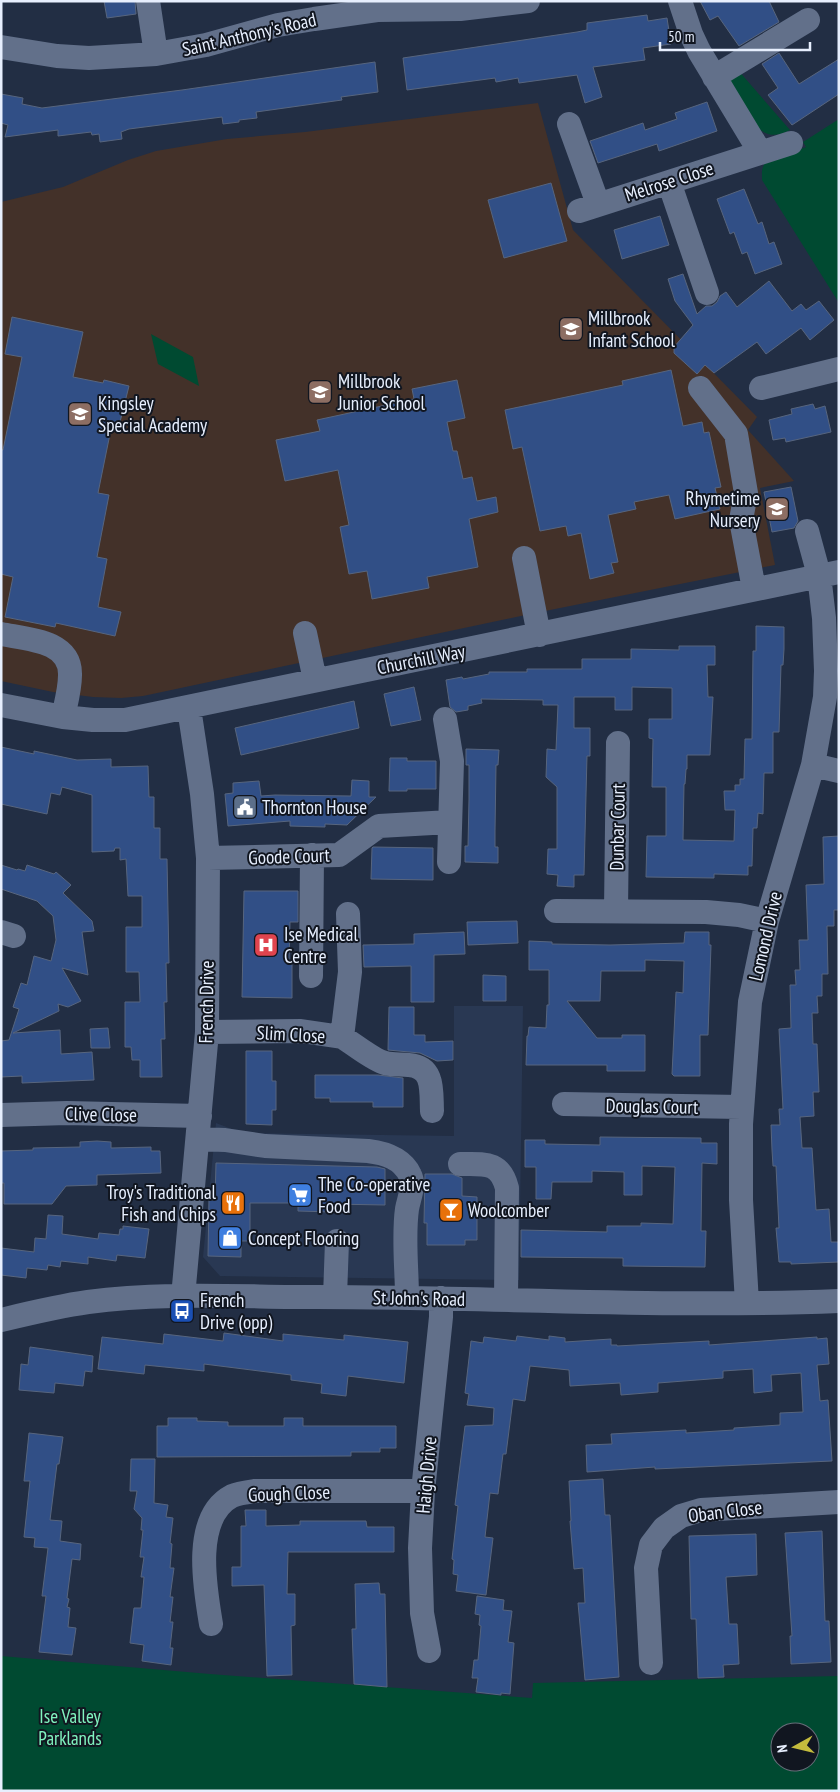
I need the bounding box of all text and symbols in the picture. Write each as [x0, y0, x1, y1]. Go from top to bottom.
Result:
street label: Saint Anthony's Road [180, 7, 318, 61]
scale bar [660, 20, 810, 52]
text: 50 m [668, 27, 694, 46]
street label: Melrose Close [622, 155, 716, 207]
place label: Millbrook Infant School [588, 306, 676, 352]
school or university icon: Millbrook Infant School [558, 316, 584, 342]
place label: Millbrook Junior School [337, 369, 425, 415]
school or university icon: Millbrook Junior School [307, 379, 333, 405]
place label: Kingsley Special Academy [98, 391, 208, 437]
school or university icon: Kingsley Special Academy [67, 401, 93, 427]
place label: Rhymetime Nursery [686, 486, 761, 532]
school or university icon: Rhymetime Nursery [764, 496, 790, 522]
street label: Churchill Way [375, 639, 468, 679]
street label: Dunbar Court [604, 782, 630, 871]
public building icon: Thornton House [232, 794, 258, 820]
place label: Thornton House [262, 795, 367, 819]
street label: Goode Court [248, 843, 331, 869]
street label: Lomond Drive [743, 889, 787, 983]
place label: Ise Medical Centre [284, 922, 358, 968]
hospital icon: Ise Medical Centre [253, 932, 279, 958]
street label: French Drive [193, 960, 219, 1044]
street label: Slim Close [256, 1020, 326, 1048]
street label: Douglas Court [605, 1093, 699, 1119]
street label: Clive Close [65, 1101, 137, 1127]
place label: The Co-operative Food [318, 1172, 430, 1218]
place label: Troy's Traditional Fish and Chips [106, 1180, 217, 1226]
supermarket icon: The Co-operative Food [287, 1182, 313, 1208]
restaurant icon: Troy's Traditional Fish and Chips [220, 1190, 246, 1216]
bar icon: Woolcomber [438, 1197, 464, 1223]
place label: Woolcomber [468, 1198, 550, 1222]
shop icon: Concept Flooring [217, 1225, 243, 1251]
place label: Concept Flooring [248, 1226, 359, 1250]
street label: St John's Road [373, 1285, 465, 1311]
place label: French Drive (opp) [200, 1288, 273, 1334]
bus stop icon: French Drive (opp) [169, 1298, 195, 1324]
street label: Haigh Drive [411, 1435, 441, 1514]
street label: Gough Close [248, 1480, 331, 1506]
street label: Oban Close [687, 1495, 763, 1527]
park label: Ise Valley Parklands [38, 1704, 102, 1750]
north arrow [770, 1722, 820, 1772]
text: N [773, 1744, 792, 1754]

